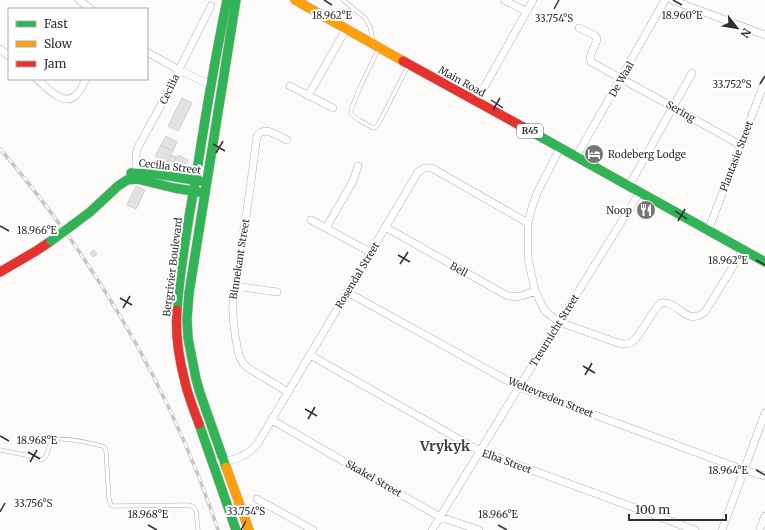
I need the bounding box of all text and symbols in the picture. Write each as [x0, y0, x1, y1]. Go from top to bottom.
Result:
legend [8, 8, 148, 80]
north arrow [717, 8, 757, 48]
text: 18.962°E [312, 9, 353, 22]
text: 18.960°E [662, 9, 703, 22]
text: 33.754°S [535, 12, 573, 25]
text: Fast [44, 16, 68, 31]
text: N [737, 26, 754, 41]
text: Slow [44, 36, 73, 51]
text: Jam [43, 56, 67, 71]
street label: De Waal [606, 59, 637, 99]
street label: Main Road [436, 63, 488, 100]
street label: Cecilia [157, 72, 183, 106]
text: 33.752°S [713, 78, 752, 91]
street label: Sering [664, 98, 698, 125]
street label: Plantasie Street [717, 119, 756, 193]
road number: R45 [517, 124, 543, 138]
hotel icon: Rodeberg Lodge [583, 143, 605, 165]
place label: Rodeberg Lodge [608, 148, 686, 161]
street label: Cecilia Street [138, 156, 202, 177]
restaurant icon: Noop [635, 199, 657, 221]
place label: Noop [606, 204, 632, 217]
street label: Bergrivier Boulevard [160, 217, 185, 317]
street label: Binnekant Street [227, 218, 252, 300]
text: 18.966°E [17, 224, 58, 237]
street label: Rosendal Street [333, 240, 382, 311]
text: 18.962°E [708, 254, 749, 267]
street label: Bell [448, 259, 470, 280]
street label: Treurnicht Street [527, 291, 582, 369]
street label: Weltevreden Street [505, 374, 596, 421]
text: 18.968°E [17, 434, 58, 447]
district label: Vrykyk [419, 437, 471, 455]
street label: Elba Street [480, 446, 534, 476]
street label: Skakel Street [343, 457, 404, 500]
text: 18.964°E [708, 464, 748, 477]
scale bar [629, 496, 726, 522]
text: 33.756°S [14, 497, 52, 510]
text: 100 m [635, 502, 670, 517]
text: 33.754°S [227, 505, 265, 518]
text: 18.968°E [128, 508, 169, 521]
text: 18.966°E [478, 508, 519, 521]

